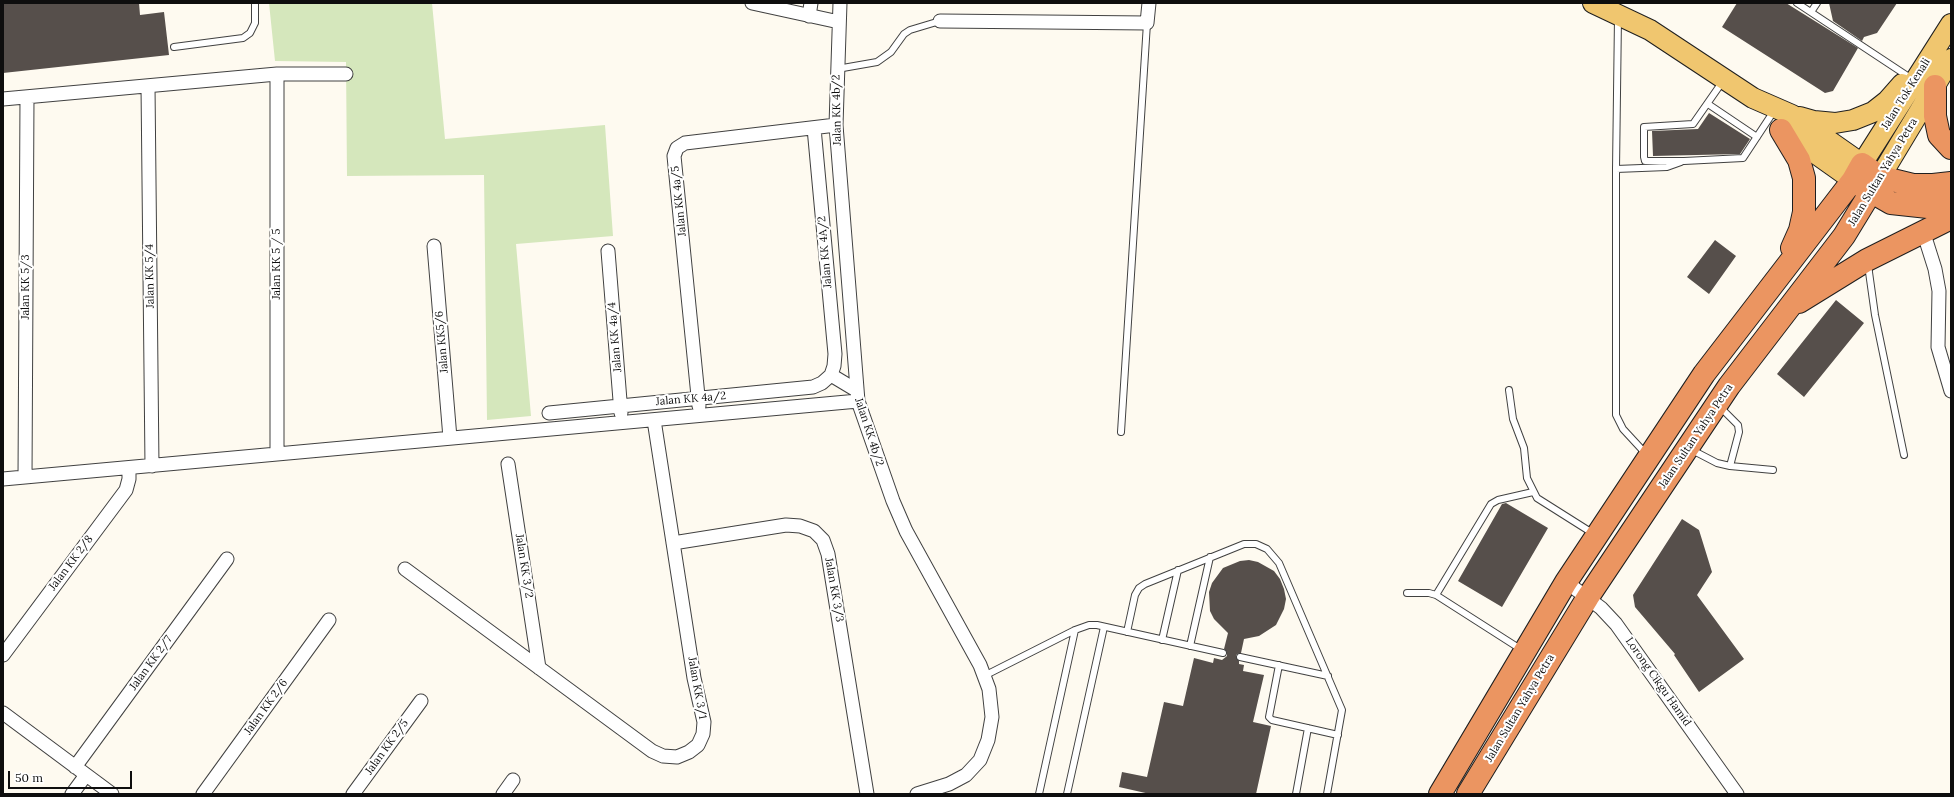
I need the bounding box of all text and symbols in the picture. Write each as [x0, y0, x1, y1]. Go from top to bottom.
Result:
street label: Jalan Tok Kenali [1879, 56, 1933, 132]
street label: Jalan KK 4b/2 [830, 74, 844, 146]
street label: Jalan Sultan Yahya Petra [1846, 116, 1920, 228]
street label: Jalan KK 4a/5 [669, 165, 689, 237]
street label: Jalan KK 4A/2 [815, 216, 835, 288]
street label: Jalan KK 5 / 5 [270, 228, 284, 300]
street label: Jalan KK 5/4 [143, 244, 157, 308]
street label: Jalan KK 5/3 [19, 254, 33, 320]
street label: Jalan KK 4a/4 [605, 301, 625, 373]
street label: Jalan KK5/6 [433, 310, 451, 374]
street label: Jalan Sultan Yahya Petra [1656, 381, 1736, 491]
street label: Jalan KK 4a/2 [655, 389, 727, 409]
street label: Jalan KK 4b/2 [852, 396, 886, 468]
street label: Jalan KK 2/8 [46, 533, 96, 593]
street label: Jalan KK 3/2 [512, 533, 536, 599]
street label: Jalan KK 3/3 [822, 557, 846, 623]
street label: Jalan KK 2/7 [127, 633, 175, 693]
street label: Lorong Cikgu Hamid [1622, 635, 1694, 729]
street label: Jalan Sultan Yahya Petra [1483, 652, 1557, 764]
street label: Jalan KK 3/1 [685, 656, 709, 720]
street label: Jalan KK 2/6 [241, 677, 291, 737]
street label: Jalan KK 2/5 [363, 717, 411, 777]
scale bar [10, 763, 134, 789]
text: 50 m [15, 770, 43, 785]

